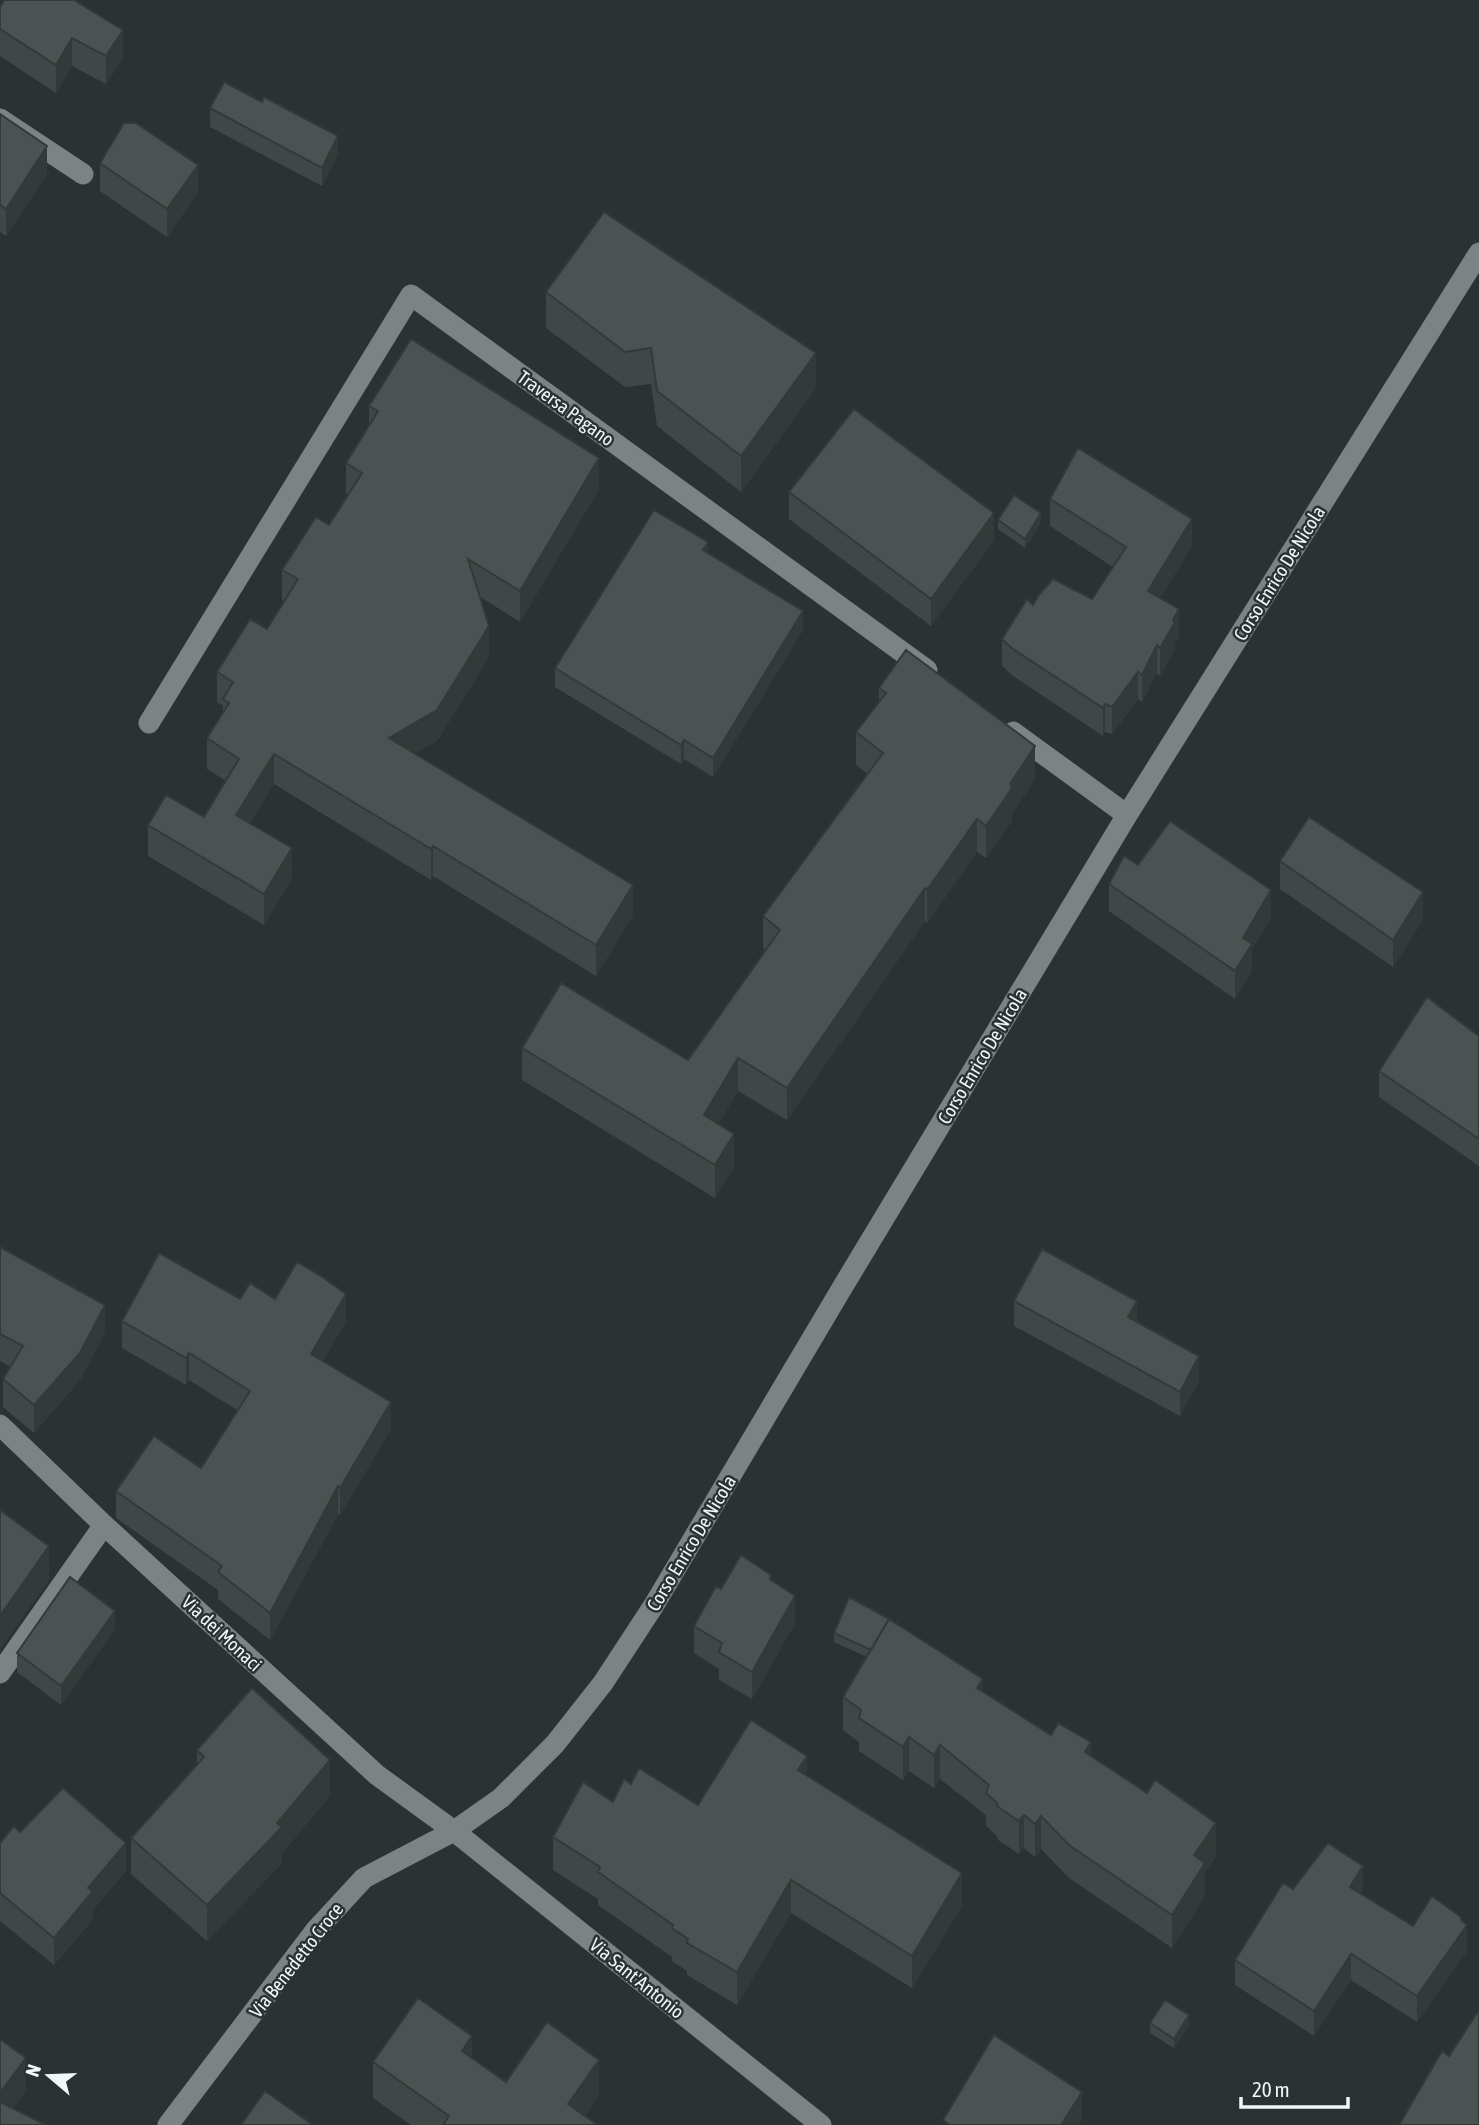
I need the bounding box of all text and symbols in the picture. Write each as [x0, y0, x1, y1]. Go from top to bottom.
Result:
street label: Traversa Pagano [513, 366, 619, 450]
street label: Corso Enrico De Nicola [1229, 502, 1329, 644]
street label: Corso Enrico De Nicola [933, 984, 1031, 1128]
street label: Corso Enrico De Nicola [642, 1471, 740, 1615]
street label: Via dei Monaci [178, 1591, 266, 1675]
street label: Via Benedetto Croce [244, 1898, 348, 2022]
street label: Via Sant'Antonio [585, 1933, 689, 2023]
north arrow [14, 2041, 84, 2111]
text: N [21, 2062, 45, 2079]
scale bar [1241, 2066, 1348, 2110]
text: 20 m [1252, 2077, 1290, 2101]

